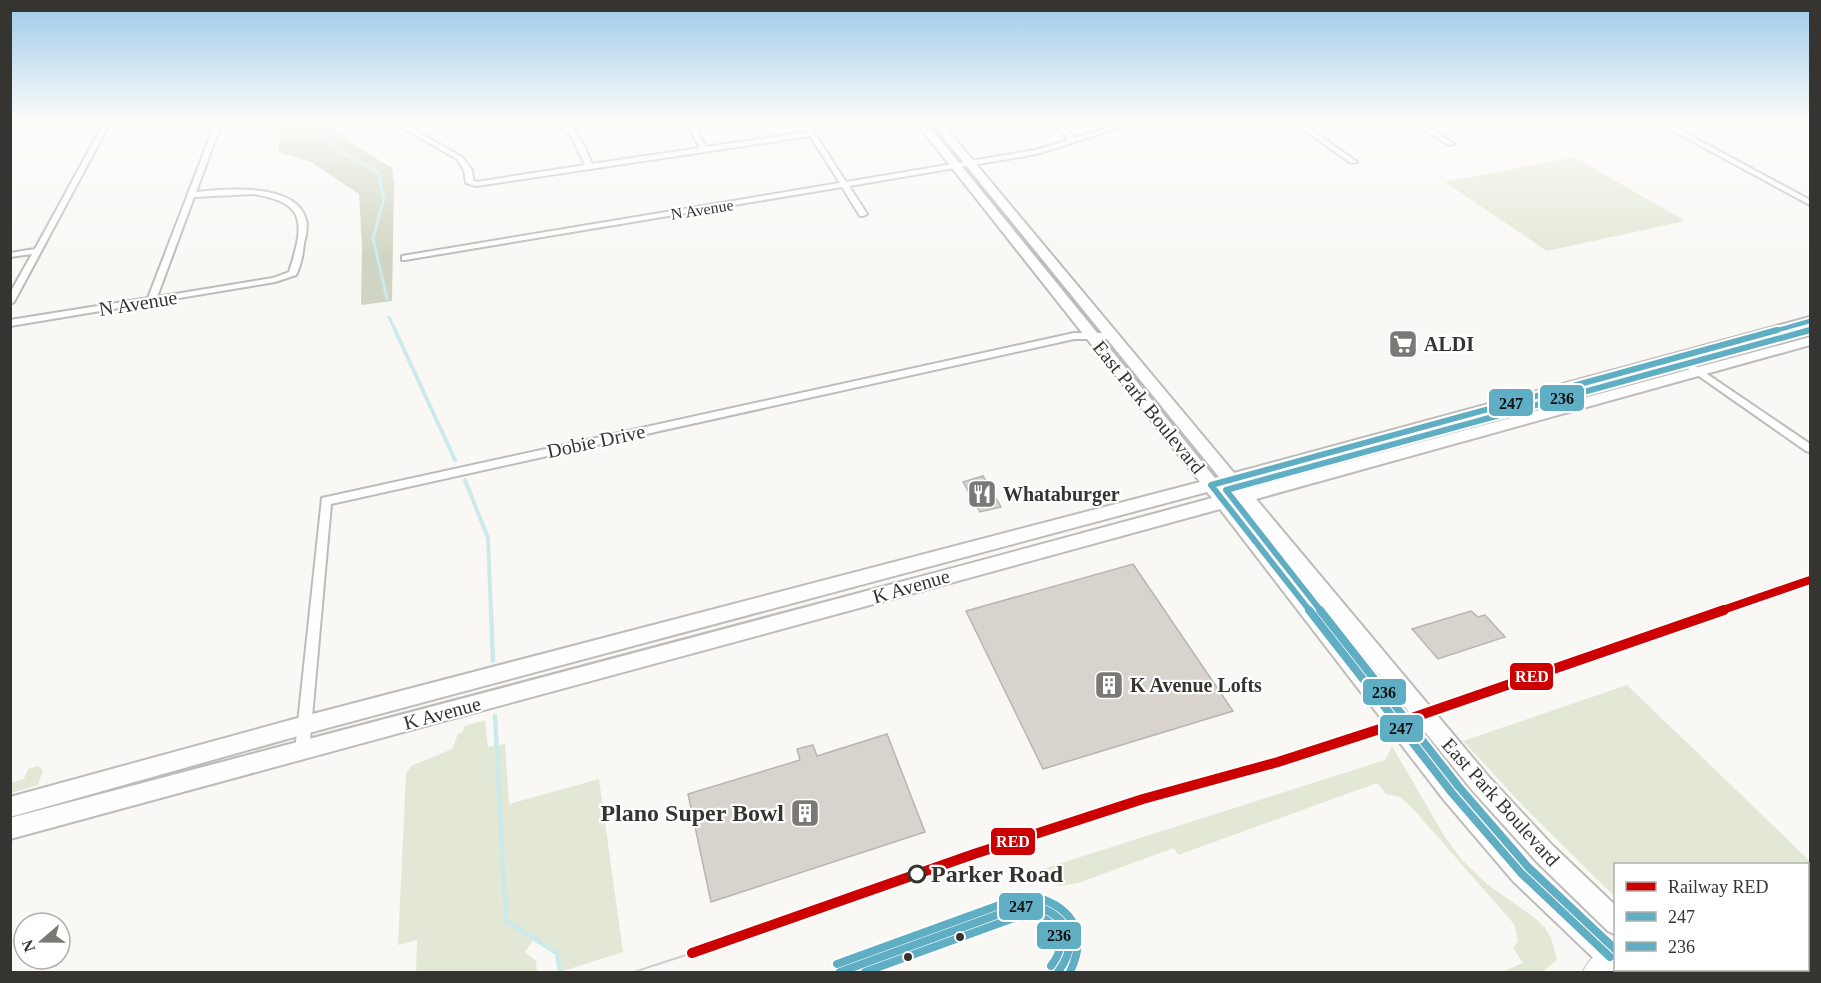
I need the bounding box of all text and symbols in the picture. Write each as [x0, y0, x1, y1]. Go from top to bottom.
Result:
street label: N Avenue [670, 196, 735, 223]
street label: N Avenue [97, 286, 179, 320]
supermarket icon: ALDI [1387, 328, 1419, 360]
place label: ALDI [1424, 333, 1474, 355]
street label: East Park Boulevard [1089, 336, 1209, 478]
line badge: 236 [1539, 384, 1585, 412]
line badge: 247 [1488, 388, 1534, 417]
text: 236 [1550, 390, 1574, 407]
text: 247 [1499, 395, 1523, 412]
street label: Dobie Drive [545, 420, 647, 462]
restaurant icon: Whataburger [966, 478, 998, 510]
place label: Whataburger [1003, 483, 1120, 506]
street label: K Avenue [870, 564, 952, 607]
line badge: RED [1509, 662, 1554, 691]
text: RED [1515, 668, 1549, 685]
building icon: K Avenue Lofts [1093, 669, 1125, 701]
place label: K Avenue Lofts [1130, 674, 1262, 696]
line badge: 236 [1362, 678, 1407, 706]
text: 236 [1372, 684, 1396, 701]
street label: K Avenue [401, 692, 483, 734]
line badge: 247 [1379, 714, 1424, 743]
text: 247 [1389, 720, 1413, 737]
street label: East Park Boulevard [1438, 734, 1564, 870]
building icon: Plano Super Bowl [789, 797, 821, 829]
place label: Plano Super Bowl [600, 800, 784, 826]
line badge: RED [990, 827, 1036, 856]
text: RED [996, 833, 1030, 850]
place label: Parker Road [931, 861, 1064, 887]
legend [1614, 863, 1809, 971]
marker: Parker Road [908, 865, 926, 883]
text: Railway RED [1668, 877, 1769, 897]
line badge: 247 [998, 892, 1044, 921]
text: 247 [1009, 898, 1033, 915]
text: 247 [1668, 907, 1695, 927]
north arrow [12, 911, 72, 971]
line badge: 236 [1036, 921, 1082, 950]
text: 236 [1047, 927, 1071, 944]
unlabelled marker [954, 931, 966, 943]
text: N [18, 937, 38, 954]
text: 236 [1668, 937, 1695, 957]
unlabelled marker [902, 951, 914, 963]

